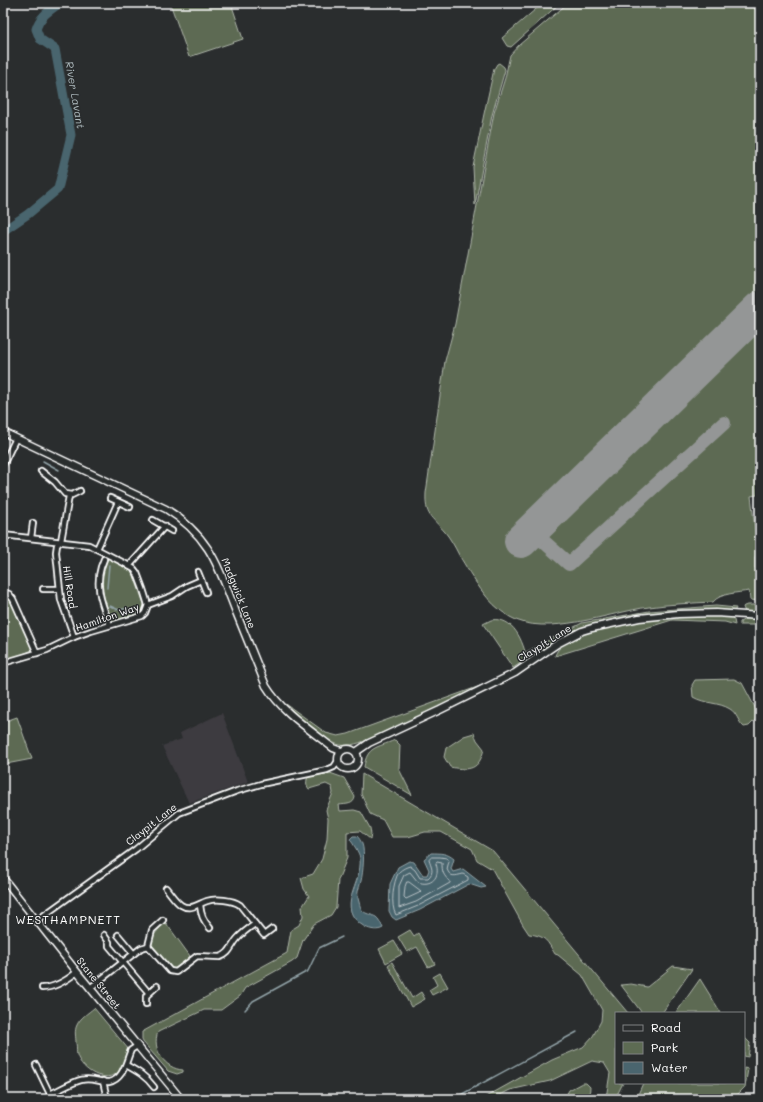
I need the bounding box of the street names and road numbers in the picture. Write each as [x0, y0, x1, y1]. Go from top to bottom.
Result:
street label: Madgwick Lane [219, 556, 259, 630]
street label: Hill Road [60, 565, 80, 609]
street label: Hamilton Way [73, 600, 141, 634]
street label: Claypit Lane [514, 621, 574, 665]
street label: Claypit Lane [123, 800, 179, 848]
street label: Stane Street [74, 954, 124, 1012]

